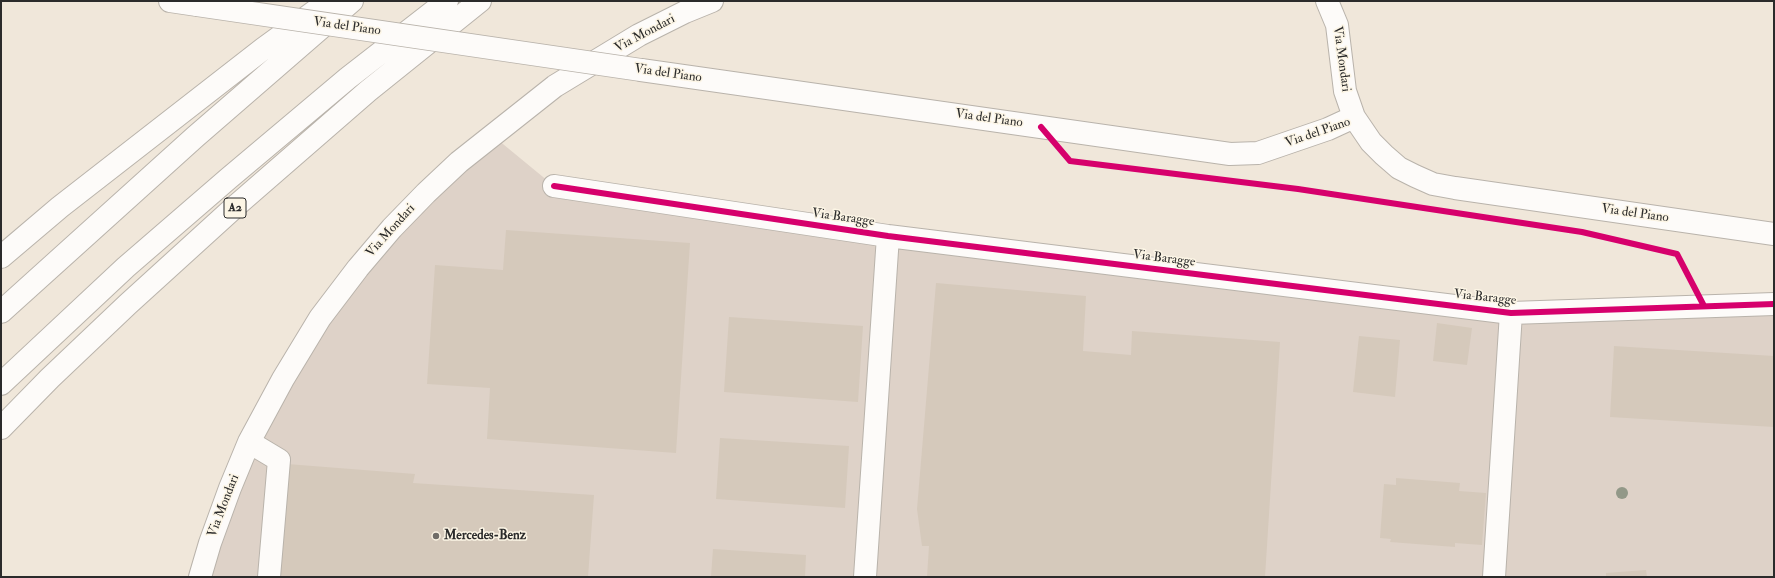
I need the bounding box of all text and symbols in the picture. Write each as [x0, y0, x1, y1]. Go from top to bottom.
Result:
street label: Via Mondari [612, 12, 678, 56]
street label: Via del Piano [312, 15, 382, 39]
street label: Via Mondari [1329, 25, 1353, 93]
street label: Via del Piano [633, 62, 703, 86]
street label: Via del Piano [954, 107, 1024, 131]
street label: Via del Piano [1283, 115, 1353, 151]
road number: A2 [224, 198, 246, 218]
street label: Via Mondari [363, 201, 419, 261]
street label: Via del Piano [1600, 202, 1670, 226]
street label: Via Baragge [811, 206, 875, 230]
street label: Via Baragge [1132, 247, 1196, 271]
street label: Via Baragge [1453, 287, 1517, 309]
street label: Via Mondari [205, 472, 243, 540]
place label: Mercedes-Benz [444, 528, 526, 544]
marker: Mercedes-Benz [431, 531, 441, 541]

